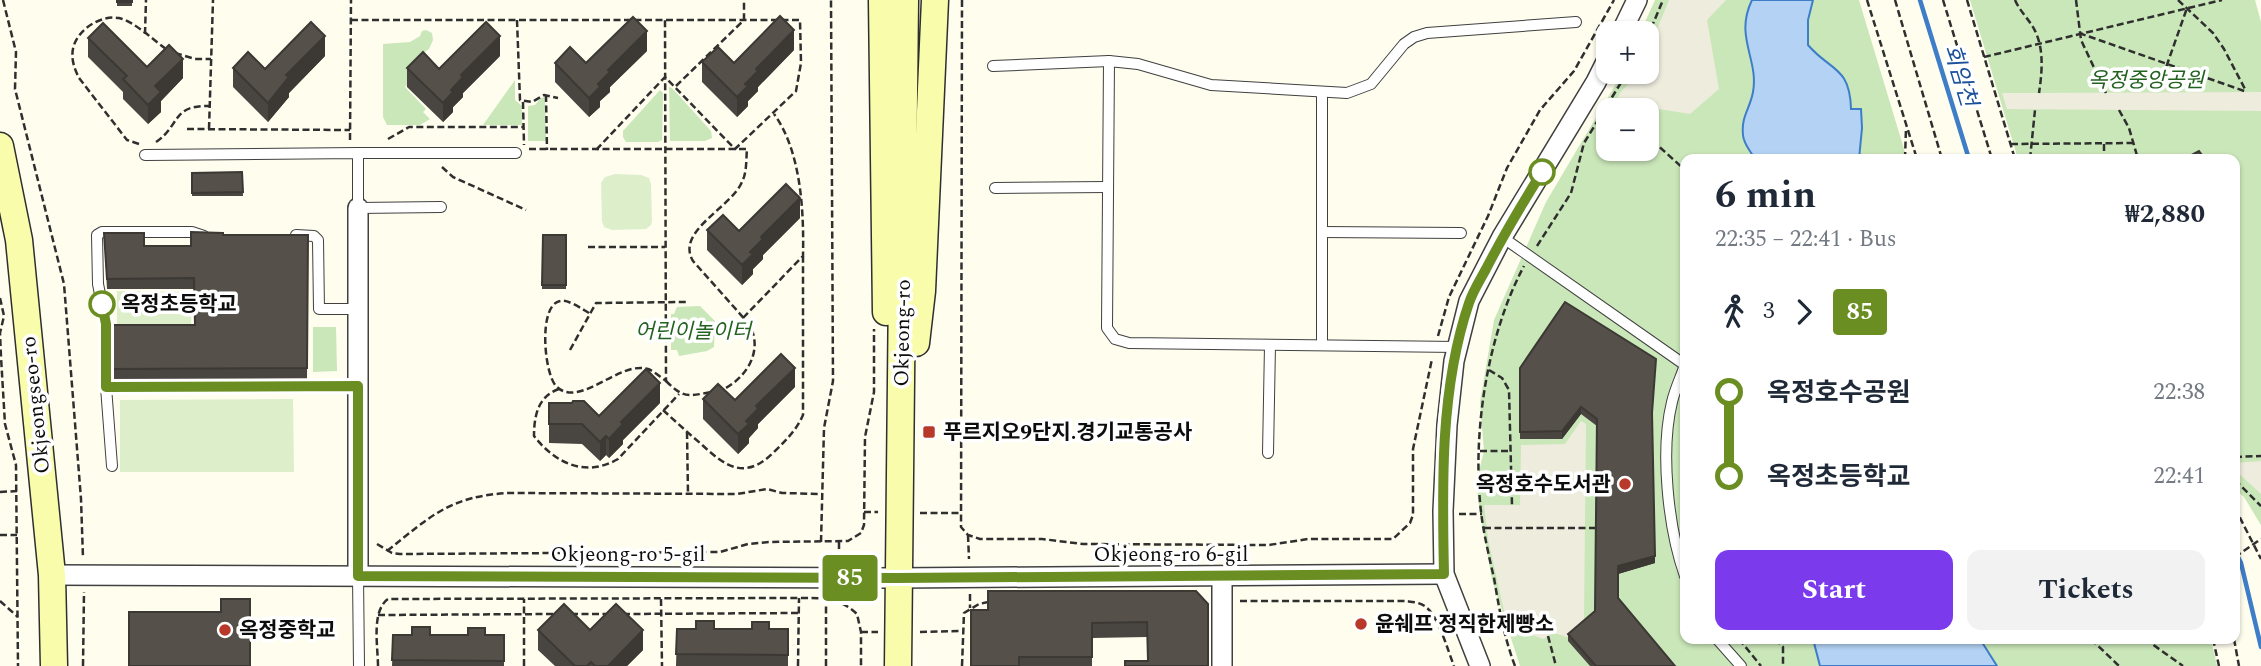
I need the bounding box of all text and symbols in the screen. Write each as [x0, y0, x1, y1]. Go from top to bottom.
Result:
map controls [1596, 21, 1659, 161]
button: + [1596, 21, 1659, 84]
water label: 회암천 [1934, 40, 1986, 114]
park label: 옥정중앙공원 [2088, 65, 2206, 97]
button: − [1596, 98, 1659, 161]
unlabelled marker [1529, 159, 1555, 185]
text: 6 min [1715, 167, 1816, 225]
text: ₩2,880 [2125, 194, 2205, 234]
text: 22:35 – 22:41 · Bus [1715, 222, 1897, 257]
street label: Okjeong-ro [886, 279, 920, 387]
place label: 옥정초등학교 [121, 289, 237, 321]
marker: 옥정초등학교 [89, 291, 115, 317]
icon: walk [1715, 293, 1753, 331]
icon: forward [1785, 293, 1823, 331]
text: 3 [1763, 294, 1775, 329]
text: 85 [1847, 294, 1873, 330]
park label: 어린이놀이터 [635, 316, 754, 348]
street label: Okjeongseo-ro [13, 335, 59, 475]
text: 옥정호수공원 [1767, 373, 1911, 413]
text: 22:38 [2153, 375, 2205, 410]
place label: 푸르지오9단지.경기교통공사 [943, 417, 1192, 449]
marker: 푸르지오9단지.경기교통공사 [921, 424, 937, 440]
text: 옥정초등학교 [1767, 457, 1911, 497]
text: 22:41 [2153, 459, 2205, 494]
place label: 옥정호수도서관 [1476, 469, 1611, 501]
marker: 옥정호수도서관 [1617, 476, 1633, 492]
street label: Okjeong-ro 5-gil [550, 539, 706, 571]
street label: Okjeong-ro 6-gil [1093, 539, 1249, 571]
button: Start [1715, 550, 1953, 630]
button: Tickets [1967, 550, 2205, 630]
line badge: 85 [818, 555, 882, 601]
text: 85 [837, 560, 863, 596]
place label: 윤쉐프 정직한제빵소 [1375, 609, 1554, 641]
place label: 옥정중학교 [239, 615, 336, 647]
marker: 윤쉐프 정직한제빵소 [1353, 616, 1369, 632]
marker: 옥정중학교 [217, 622, 233, 638]

